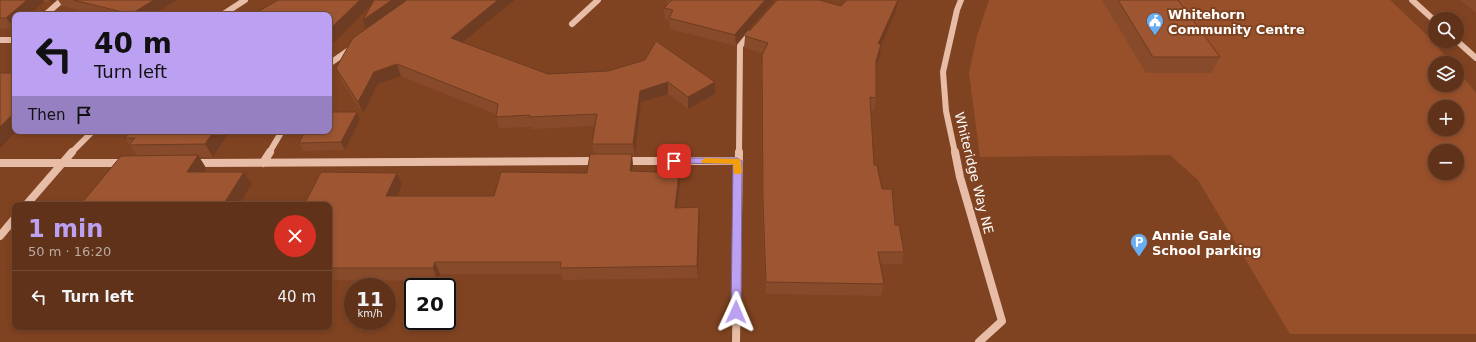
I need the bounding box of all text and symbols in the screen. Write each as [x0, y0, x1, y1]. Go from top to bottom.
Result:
place label: Whitehorn Community Centre [1168, 7, 1305, 37]
public building icon: Whitehorn Community Centre [1145, 11, 1165, 36]
map controls [1428, 12, 1464, 180]
button: search [1428, 12, 1464, 48]
text: 40 m [94, 27, 172, 60]
icon: left [28, 28, 80, 80]
button: layers [1428, 56, 1464, 92]
text: Turn left [94, 61, 167, 82]
button: + [1428, 100, 1464, 136]
icon: arrive [73, 104, 95, 126]
text: Then [28, 106, 65, 124]
street label: Whiteridge Way NE [952, 110, 996, 236]
pin [657, 144, 691, 178]
button: − [1428, 144, 1464, 180]
icon: arrive [663, 150, 685, 172]
text: 1 min [28, 215, 103, 243]
button: close [274, 215, 316, 257]
place label: Annie Gale School parking [1152, 228, 1261, 258]
parking icon: Annie Gale School parking [1129, 232, 1149, 257]
text: 50 m · 16:20 [28, 244, 111, 259]
speed limit sign: 20 [404, 278, 456, 330]
icon: left [28, 286, 50, 308]
text: 11 [356, 287, 384, 311]
text: Turn left [62, 288, 134, 306]
text: 40 m [278, 288, 316, 306]
position arrow [715, 291, 757, 333]
text: km/h [357, 308, 383, 319]

